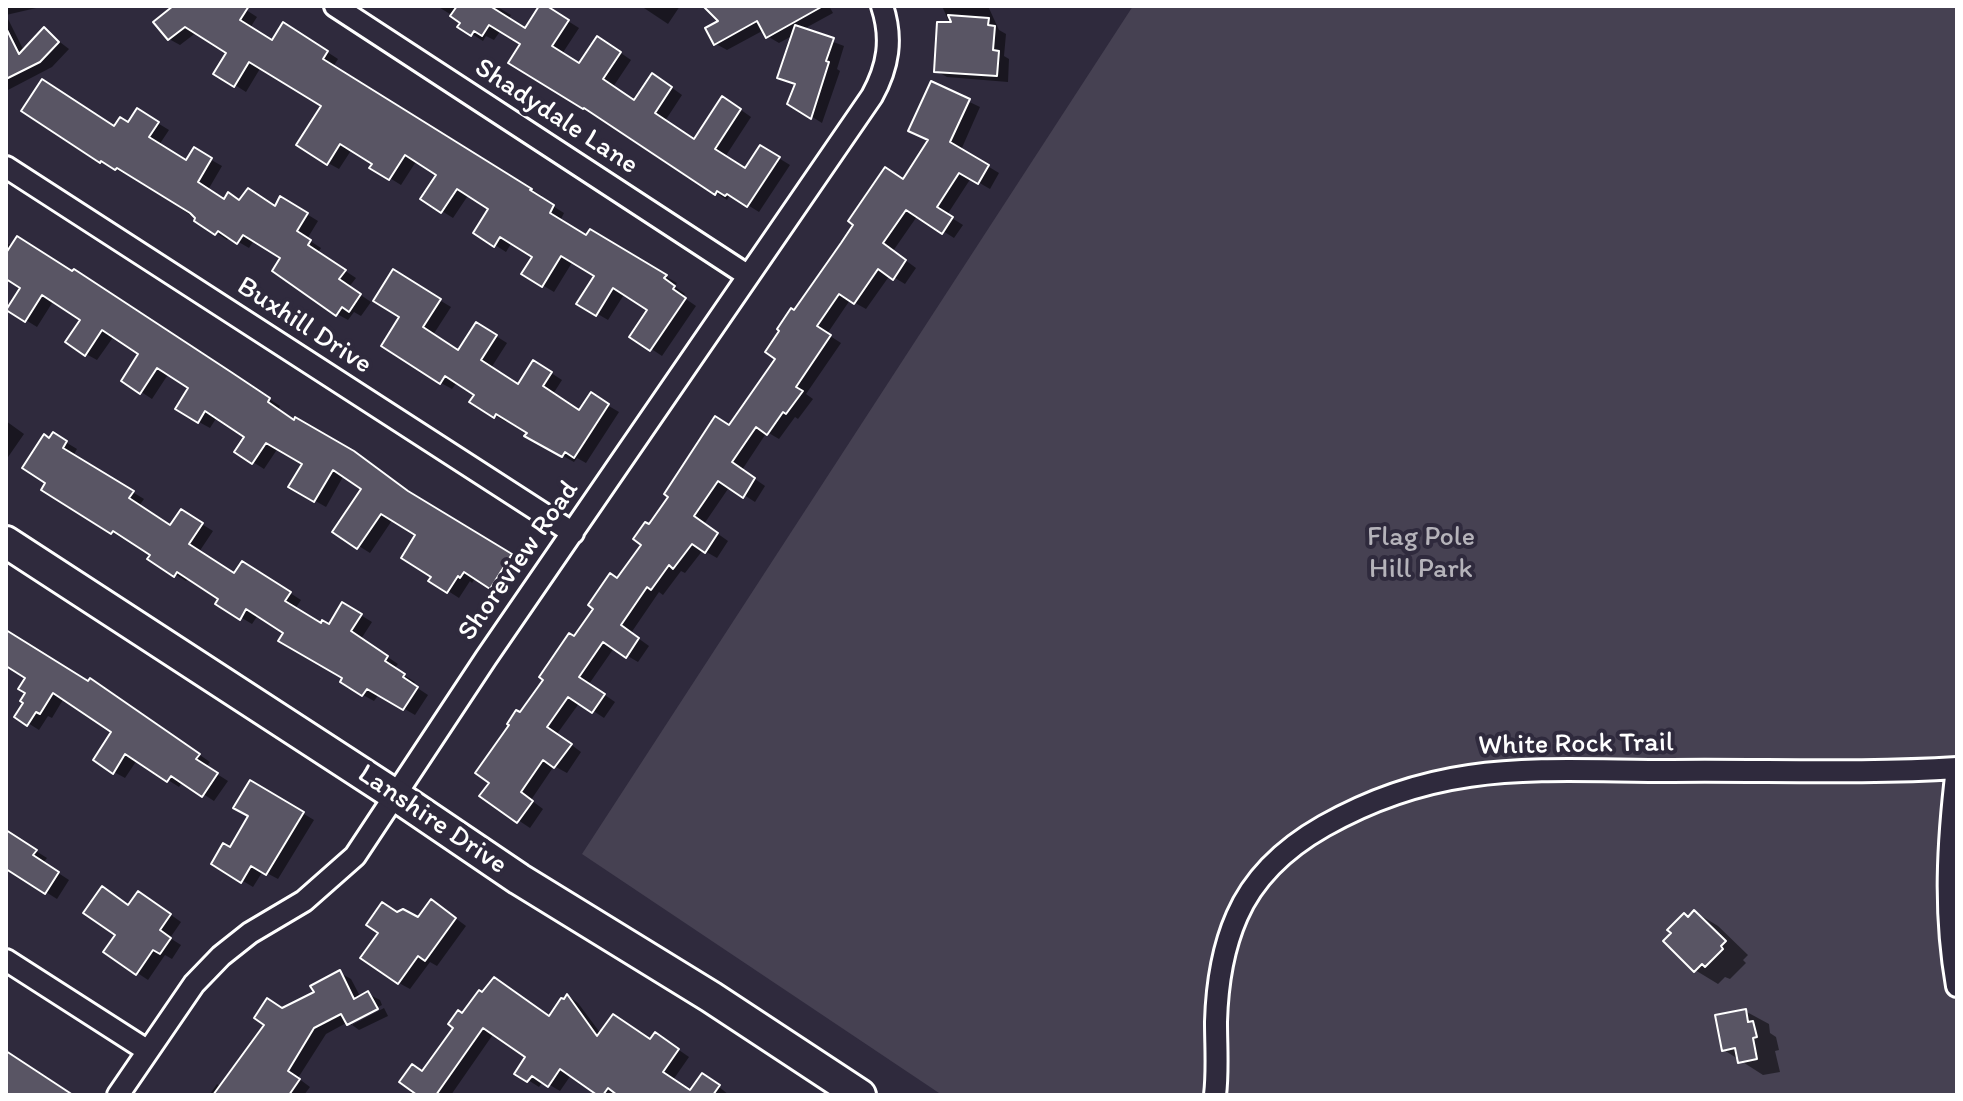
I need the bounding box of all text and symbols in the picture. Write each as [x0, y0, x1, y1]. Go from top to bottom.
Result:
street label: Shadydale Lane [468, 52, 644, 182]
street label: Buxhill Drive [230, 270, 378, 382]
street label: Shoreview Road [451, 474, 587, 648]
park label: Flag Pole Hill Park [1367, 521, 1475, 587]
street label: White Rock Trail [1478, 726, 1674, 764]
street label: Lanshire Drive [351, 758, 513, 882]

